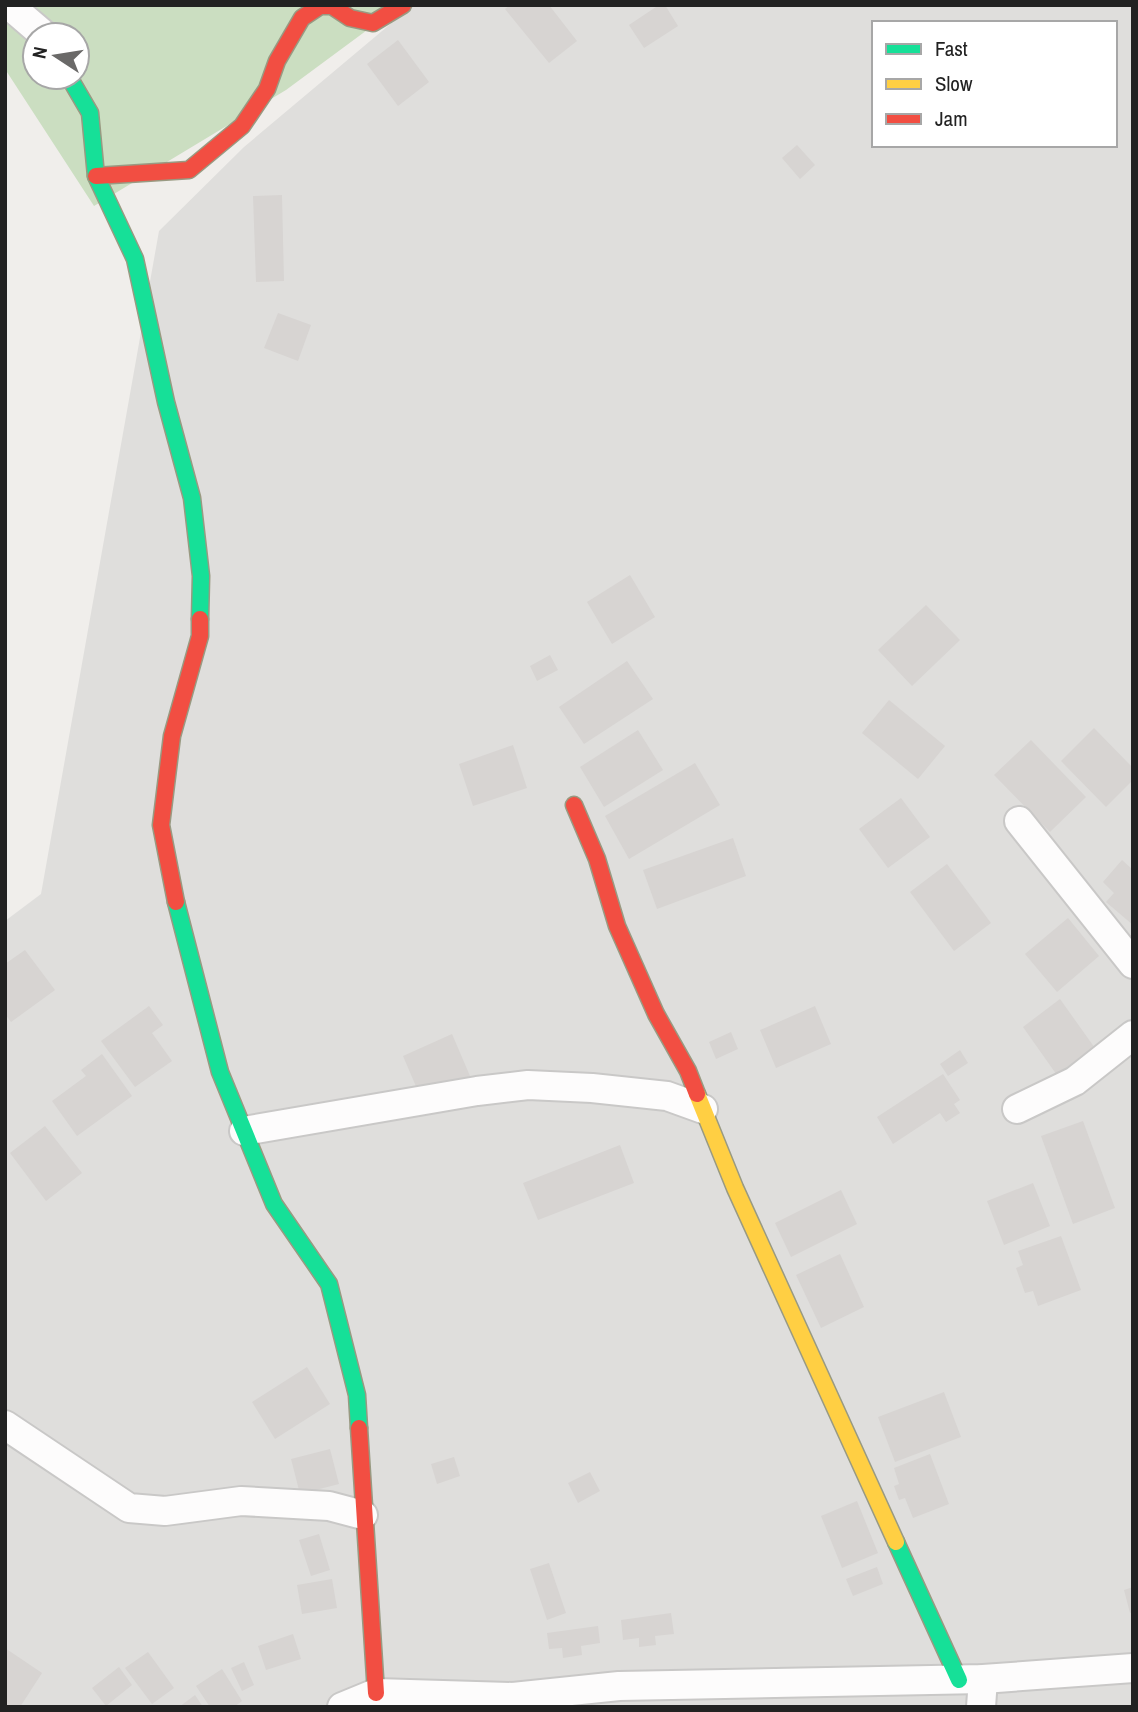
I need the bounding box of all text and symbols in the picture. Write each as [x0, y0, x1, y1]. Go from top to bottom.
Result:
north arrow [21, 21, 91, 91]
legend [872, 21, 1117, 147]
text: Fast [935, 34, 968, 63]
text: N [25, 44, 53, 61]
text: Slow [935, 69, 973, 98]
text: Jam [935, 104, 968, 133]

